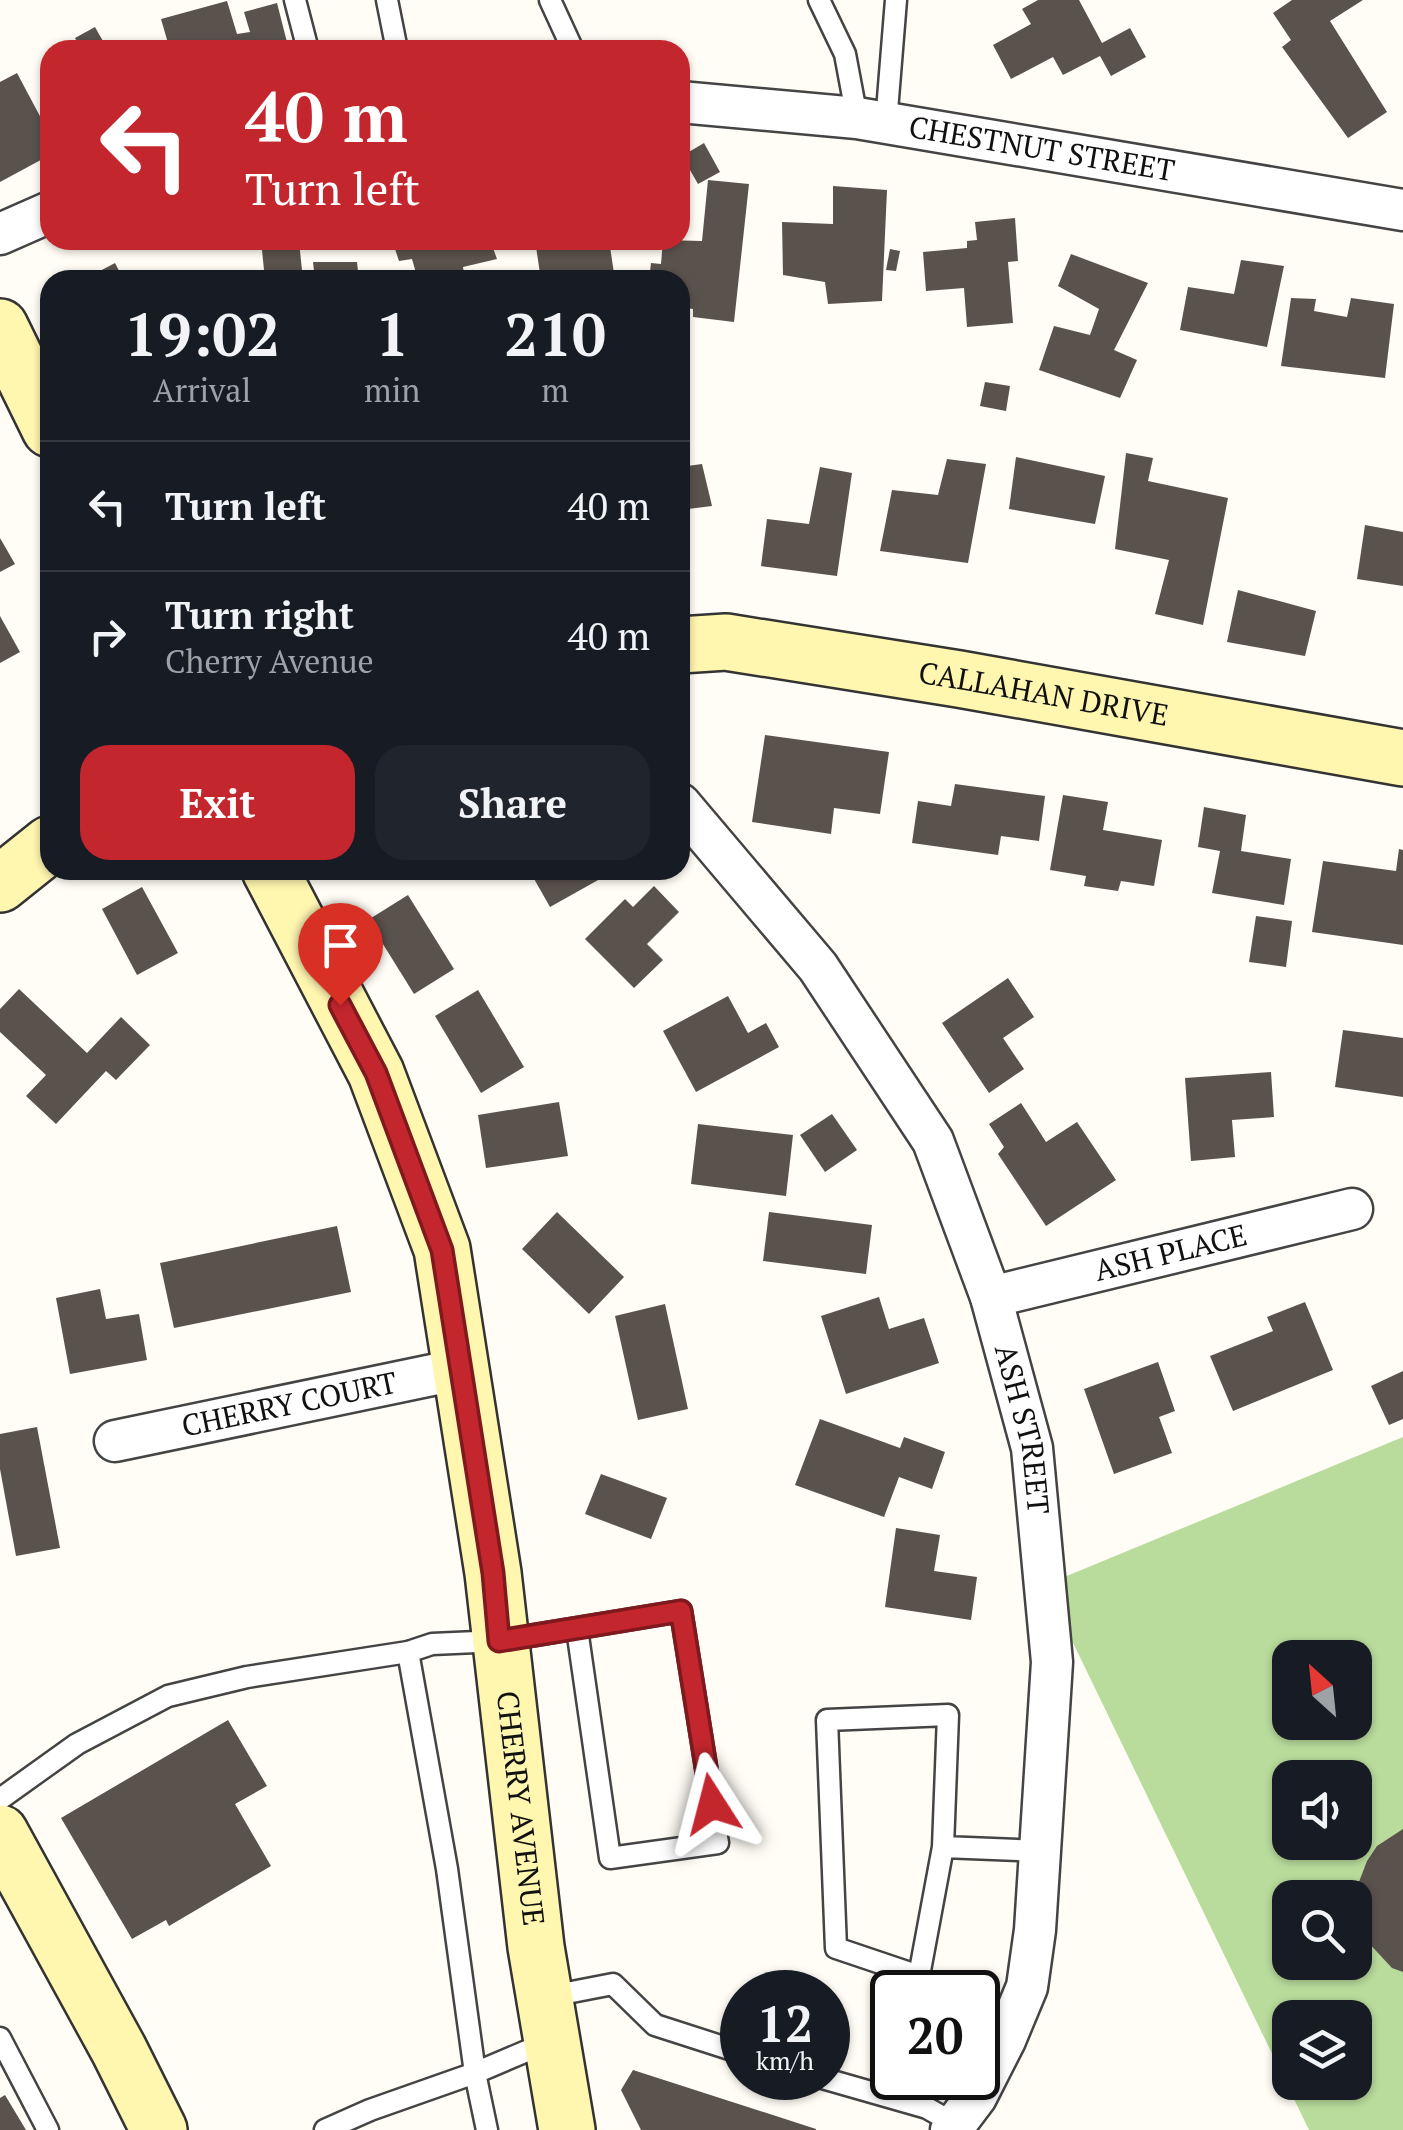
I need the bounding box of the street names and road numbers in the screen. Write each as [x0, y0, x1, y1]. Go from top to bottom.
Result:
street label: CHESTNUT STREET [906, 106, 1178, 190]
street label: CALLAHAN DRIVE [916, 652, 1172, 735]
street label: ASH PLACE [1090, 1214, 1251, 1290]
street label: ASH STREET [986, 1340, 1059, 1516]
street label: CHERRY COURT [178, 1362, 400, 1446]
street label: CHERRY AVENUE [488, 1689, 554, 1928]

